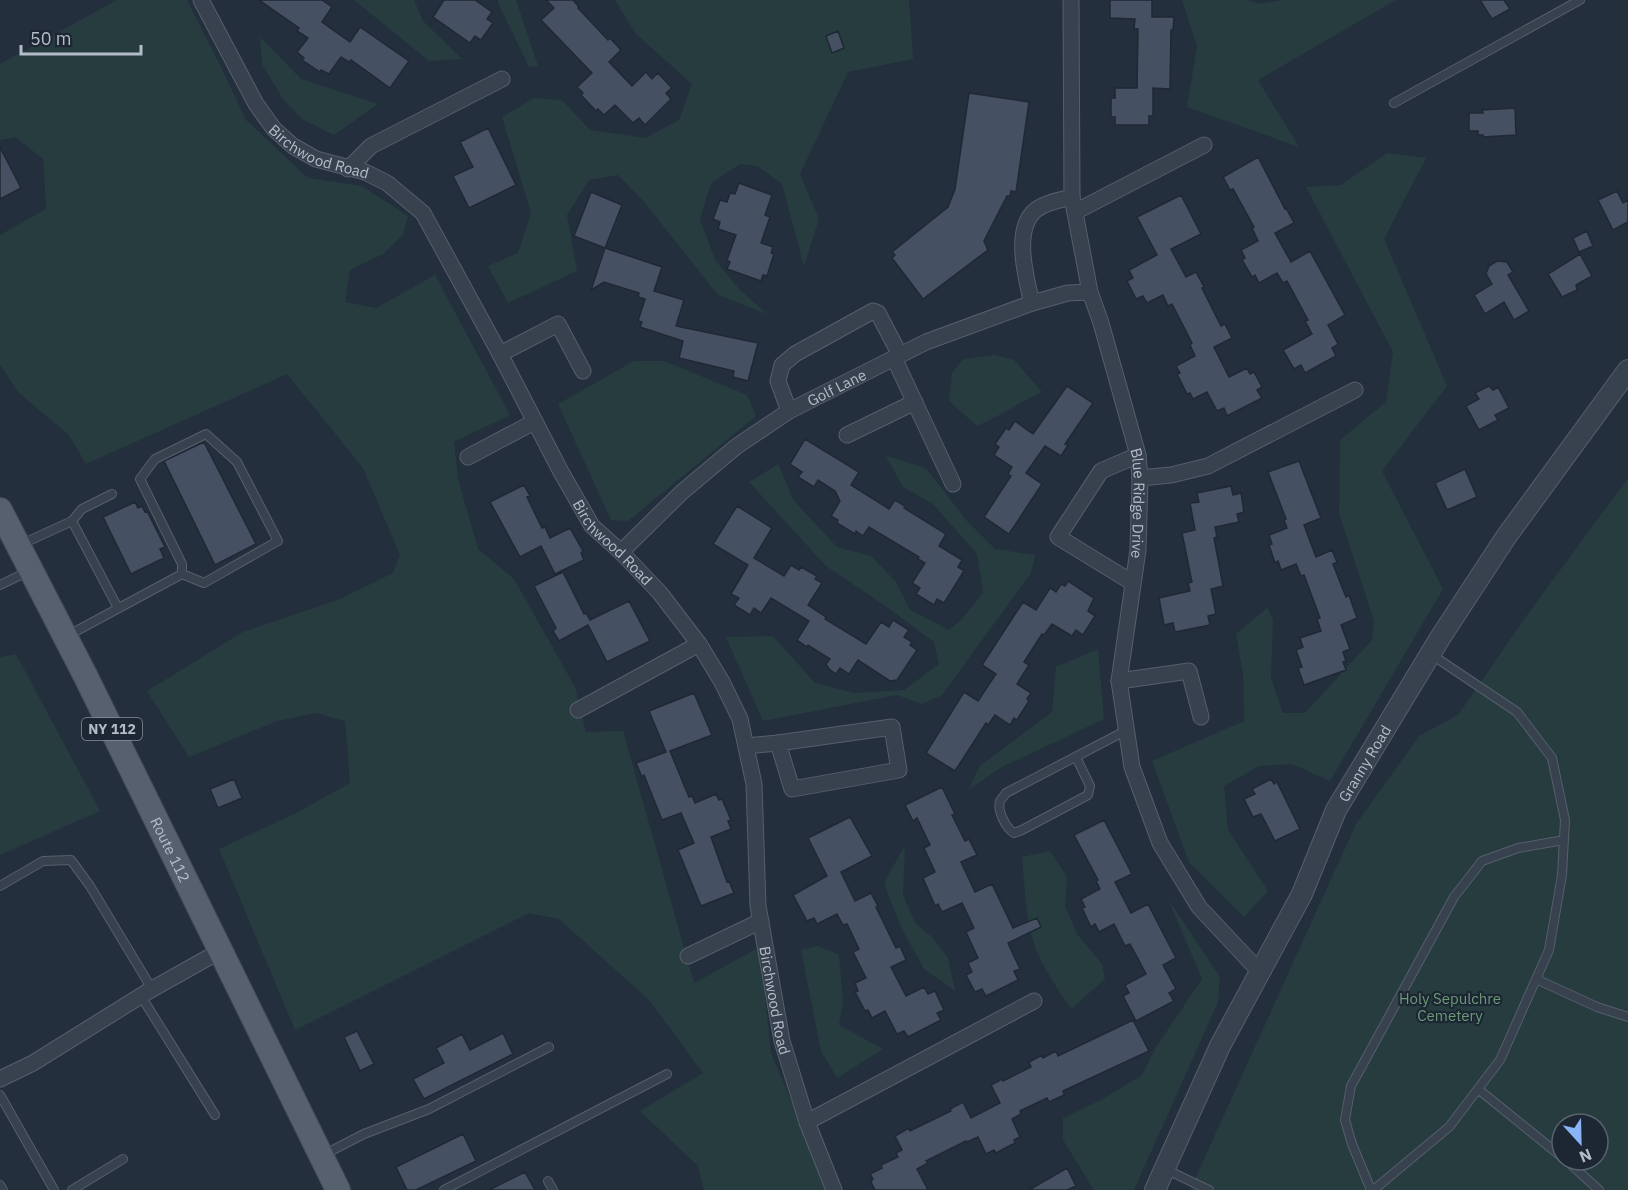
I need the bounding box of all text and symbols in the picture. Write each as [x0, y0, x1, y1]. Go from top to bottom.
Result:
scale bar [21, 18, 141, 56]
text: 50 m [30, 27, 72, 50]
street label: Birchwood Road [265, 120, 371, 182]
street label: Golf Lane [804, 364, 869, 410]
street label: Blue Ridge Drive [1127, 446, 1150, 560]
street label: Birchwood Road [569, 496, 657, 589]
road number: NY 112 [82, 718, 142, 740]
street label: Granny Road [1334, 721, 1395, 805]
street label: Route 112 [147, 814, 195, 885]
street label: Birchwood Road [756, 945, 795, 1057]
park label: Holy Sepulchre Cemetery [1399, 989, 1501, 1025]
north arrow [1550, 1112, 1610, 1172]
text: N [1576, 1144, 1595, 1167]

